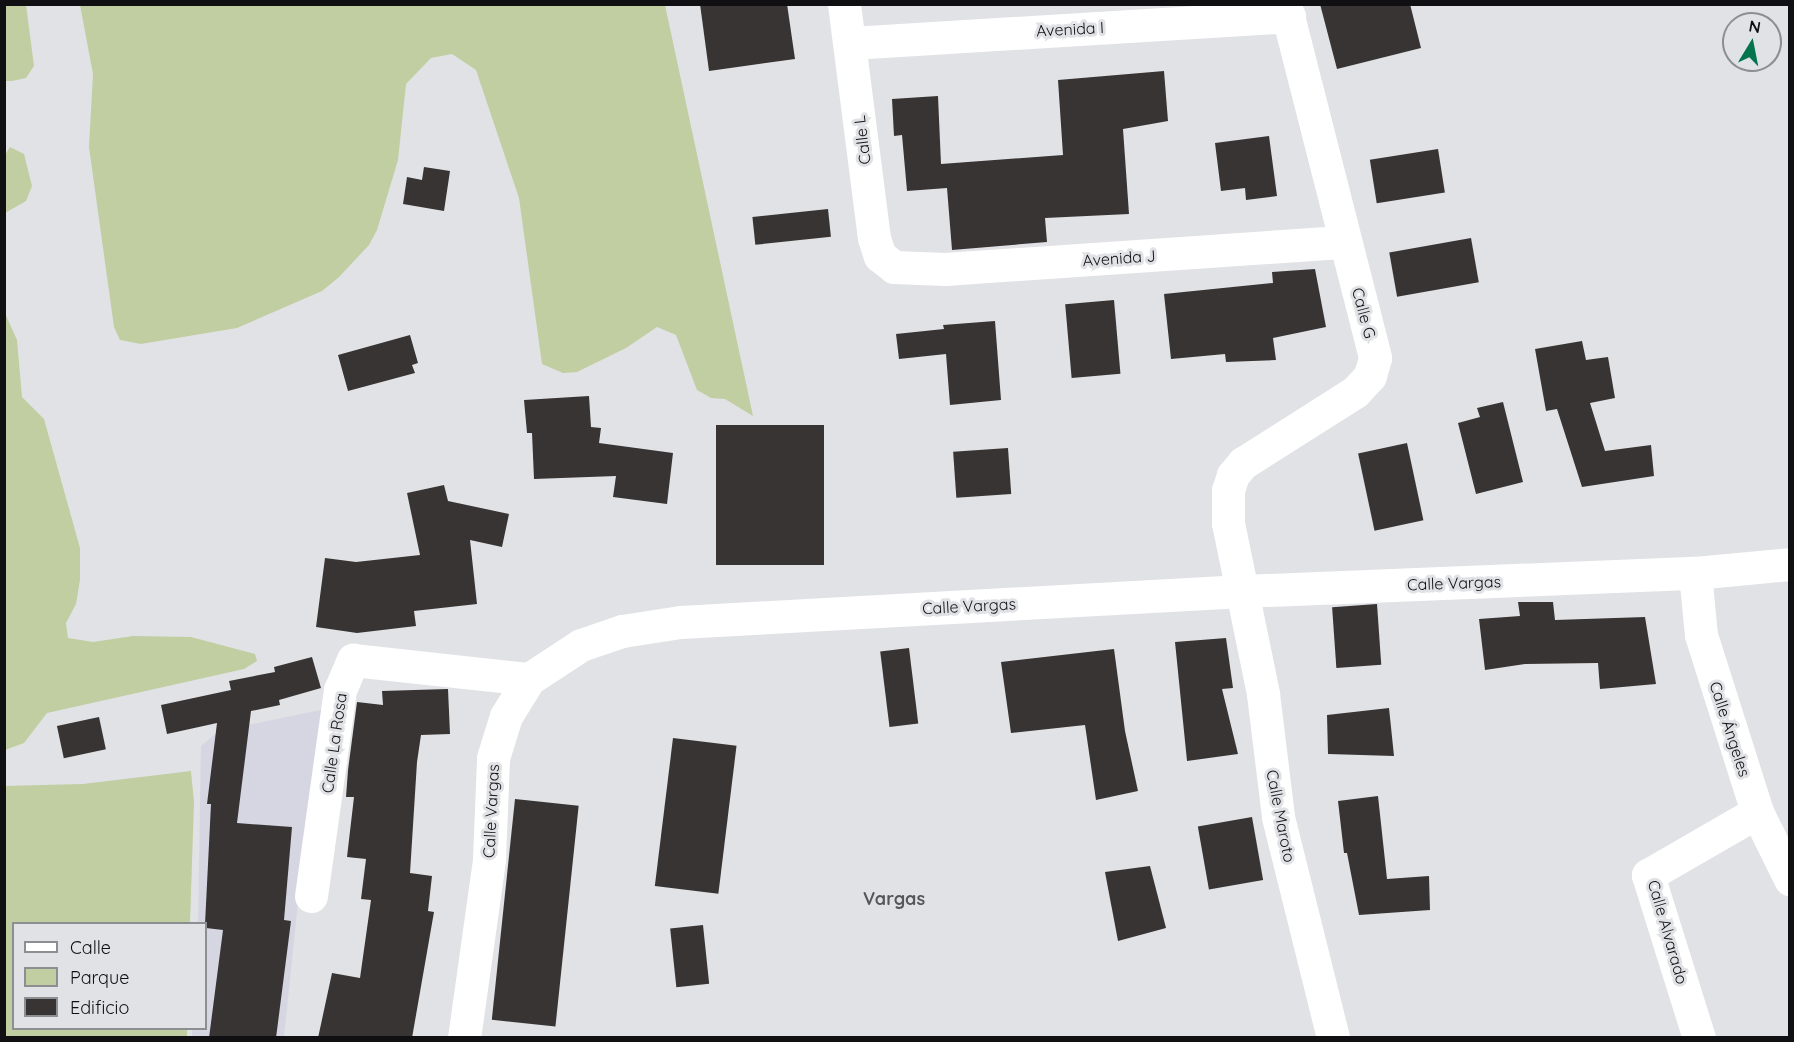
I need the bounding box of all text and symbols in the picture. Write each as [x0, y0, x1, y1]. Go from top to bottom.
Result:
north arrow [1722, 12, 1782, 72]
text: N [1747, 15, 1762, 37]
street label: Avenida I [1036, 18, 1104, 40]
street label: Calle L [849, 114, 875, 166]
street label: Avenida J [1082, 246, 1156, 270]
street label: Calle G [1348, 285, 1380, 341]
street label: Calle Vargas [1407, 572, 1501, 594]
street label: Calle Vargas [922, 594, 1016, 618]
street label: Calle Ángeles [1706, 679, 1754, 779]
street label: Calle La Rosa [317, 692, 351, 794]
street label: Calle Vargas [479, 764, 503, 858]
street label: Calle Maroto [1263, 768, 1299, 864]
street label: Calle Alvarado [1644, 878, 1692, 986]
district label: Vargas [863, 888, 925, 910]
legend [12, 922, 207, 1030]
text: Calle [70, 936, 111, 959]
text: Parque [70, 966, 129, 989]
text: Edificio [70, 996, 129, 1019]

